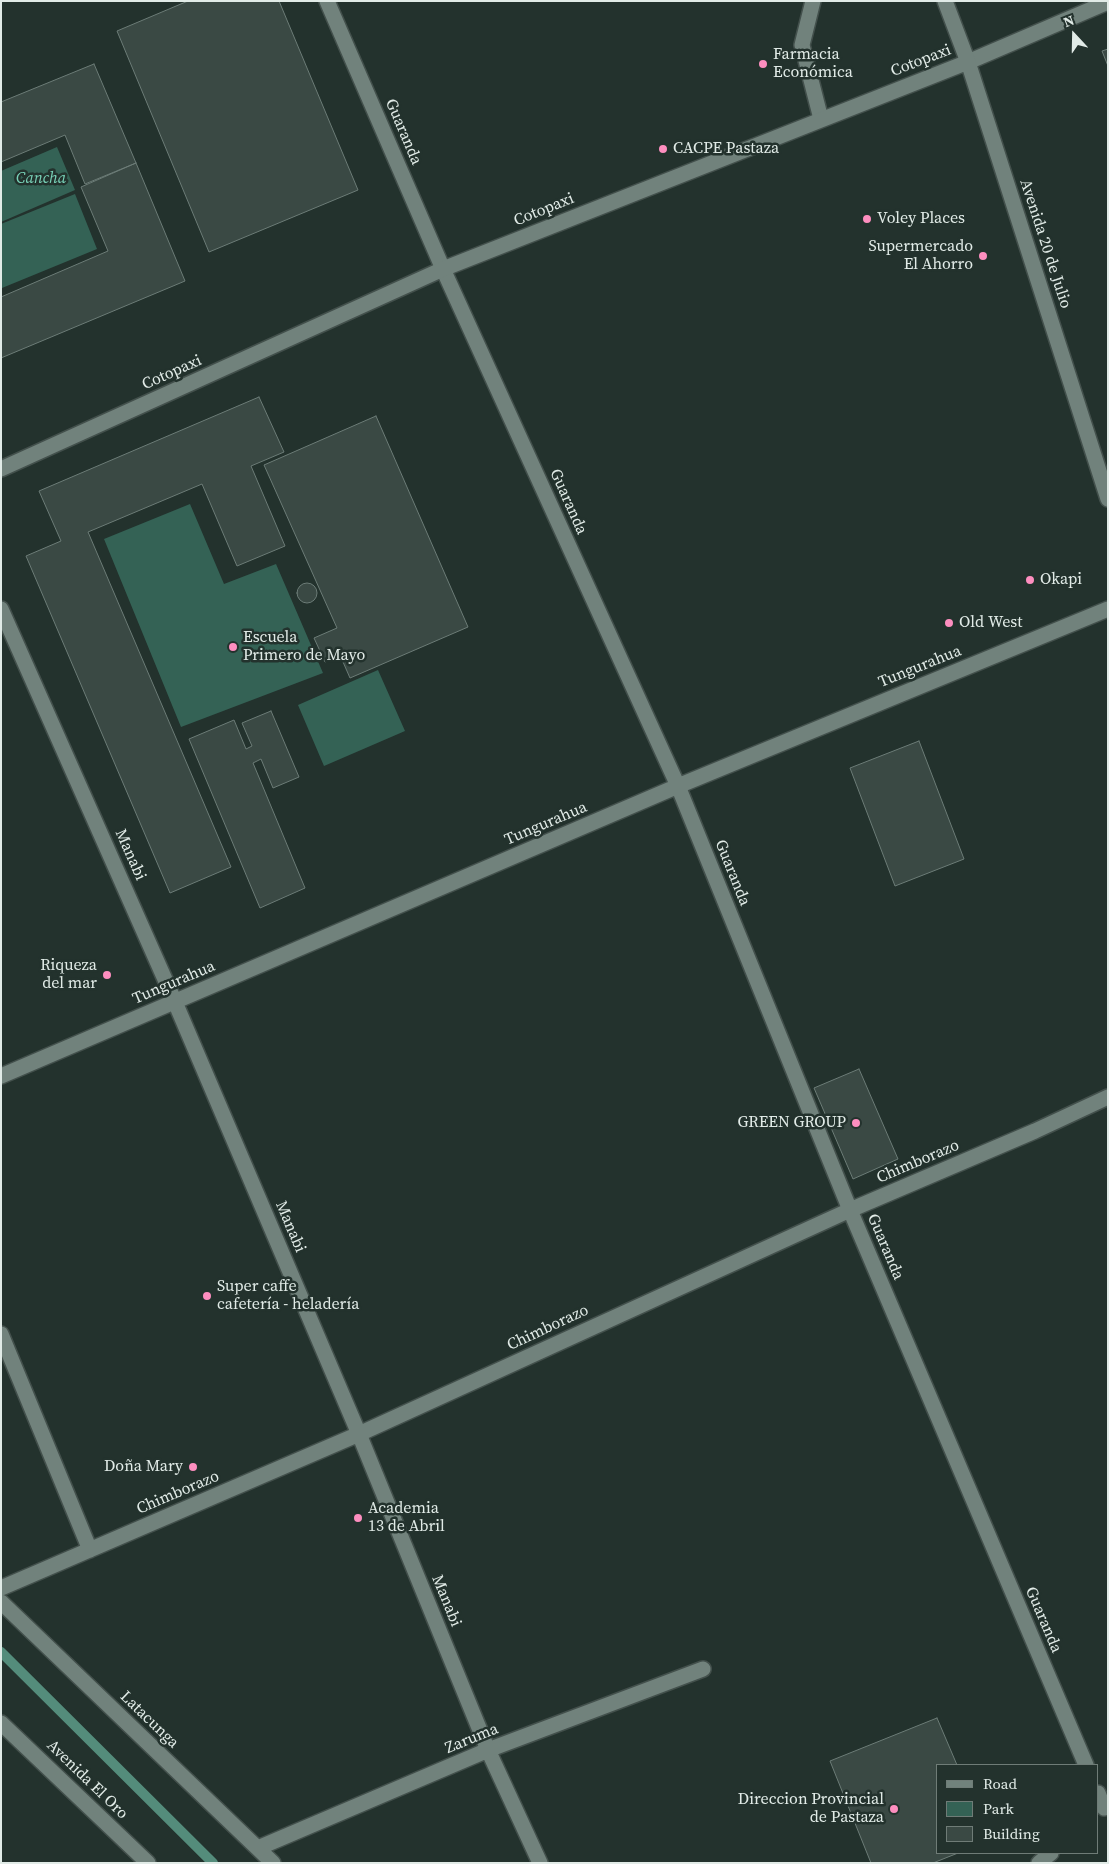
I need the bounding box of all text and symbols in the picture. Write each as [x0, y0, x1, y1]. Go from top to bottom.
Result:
north arrow [1049, 10, 1099, 60]
text: N [1060, 10, 1077, 32]
street label: Cotopaxi [888, 41, 954, 81]
place label: Farmacia Económica [773, 45, 853, 83]
marker: Farmacia Económica [757, 58, 769, 70]
street label: Guaranda [381, 96, 425, 168]
place label: CACPE Pastaza [673, 139, 779, 159]
marker: CACPE Pastaza [657, 143, 669, 155]
park label: Cancha [16, 169, 66, 189]
street label: Avenida 20 de Julio [1015, 177, 1075, 311]
street label: Cotopaxi [511, 189, 577, 231]
place label: Voley Places [877, 209, 965, 229]
marker: Voley Places [861, 213, 873, 225]
place label: Supermercado El Ahorro [869, 237, 973, 275]
marker: Supermercado El Ahorro [977, 250, 989, 262]
street label: Cotopaxi [139, 351, 205, 395]
street label: Guaranda [545, 466, 591, 538]
place label: Okapi [1040, 570, 1082, 590]
marker: Okapi [1024, 574, 1036, 586]
place label: Old West [959, 613, 1022, 633]
marker: Old West [943, 617, 955, 629]
place label: Escuela Primero de Mayo [243, 628, 365, 666]
marker: Escuela Primero de Mayo [227, 641, 239, 653]
street label: Tungurahua [876, 642, 964, 692]
street label: Tungurahua [502, 798, 590, 850]
street label: Manabi [110, 826, 150, 884]
street label: Guaranda [710, 837, 754, 909]
place label: Riqueza del mar [40, 956, 97, 994]
street label: Tungurahua [130, 957, 218, 1009]
marker: Riqueza del mar [101, 969, 113, 981]
place label: GREEN GROUP [737, 1113, 846, 1133]
marker: GREEN GROUP [850, 1117, 862, 1129]
street label: Chimborazo [874, 1136, 962, 1188]
street label: Manabi [271, 1198, 309, 1256]
street label: Guaranda [863, 1211, 907, 1283]
place label: Super caffe cafetería - heladería [217, 1277, 359, 1315]
marker: Super caffe cafetería - heladería [201, 1290, 213, 1302]
street label: Chimborazo [504, 1301, 592, 1355]
place label: Doña Mary [104, 1457, 183, 1477]
marker: Doña Mary [187, 1461, 199, 1473]
street label: Chimborazo [134, 1467, 222, 1519]
place label: Academia 13 de Abril [368, 1499, 445, 1537]
marker: Academia 13 de Abril [352, 1512, 364, 1524]
street label: Manabi [427, 1572, 465, 1630]
street label: Guaranda [1021, 1584, 1065, 1656]
street label: Latacunga [116, 1687, 182, 1753]
street label: Zaruma [443, 1720, 501, 1758]
street label: Avenida El Oro [42, 1736, 132, 1824]
legend [936, 1764, 1099, 1854]
text: Road [983, 1773, 1017, 1794]
place label: Direccion Provincial de Pastaza [738, 1790, 884, 1828]
text: Park [983, 1798, 1014, 1819]
marker: Direccion Provincial de Pastaza [888, 1803, 900, 1815]
text: Building [983, 1823, 1040, 1844]

